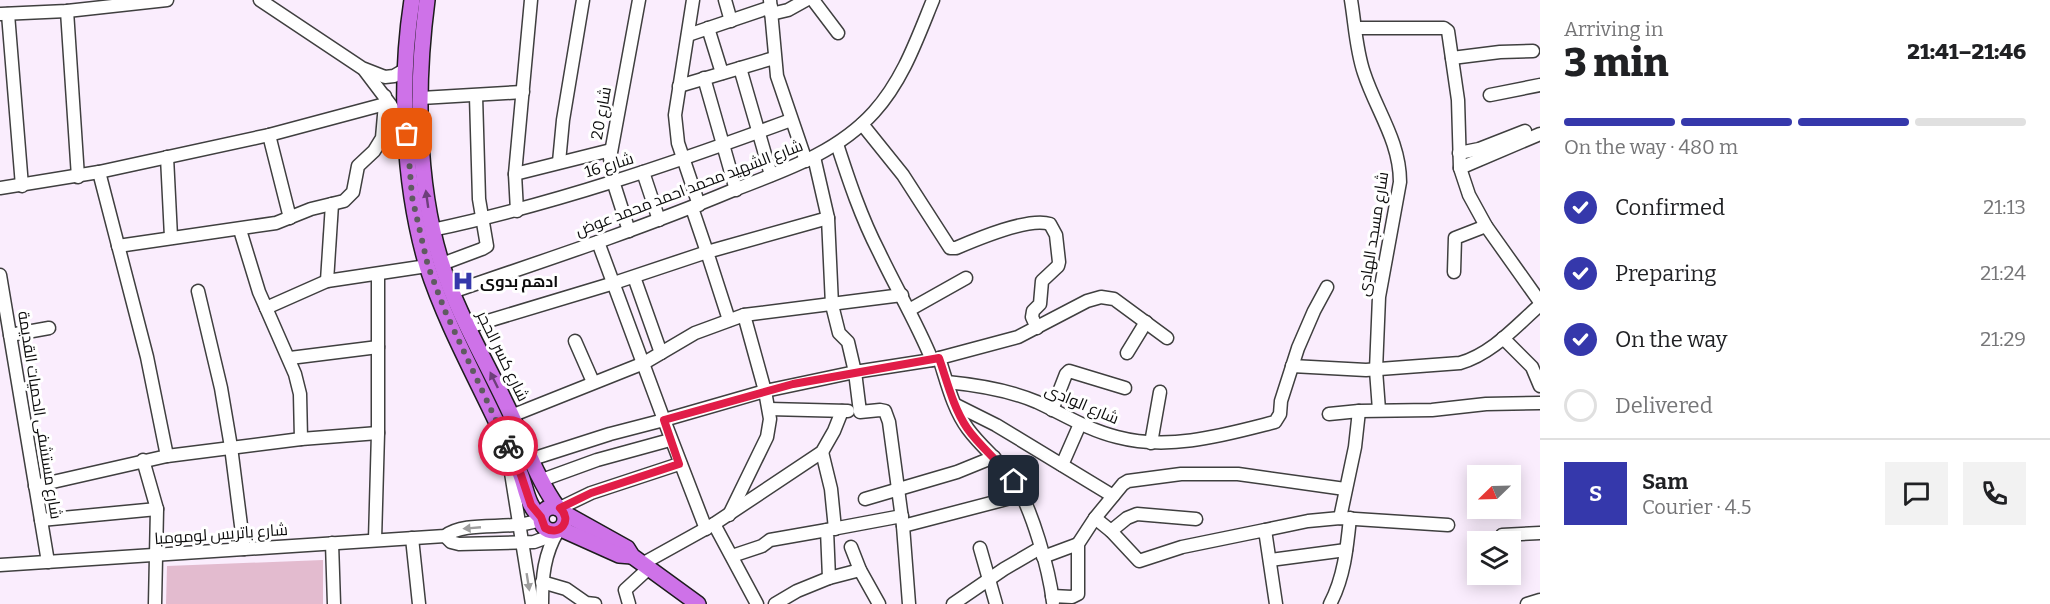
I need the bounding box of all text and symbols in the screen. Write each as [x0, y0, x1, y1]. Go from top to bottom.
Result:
text: Arriving in [1564, 17, 1663, 41]
text: 21:41–21:46 [1907, 38, 2026, 65]
text: 3 min [1564, 40, 1669, 86]
street label: شارع 20 [587, 85, 617, 141]
pin [381, 108, 432, 159]
icon: bag [390, 117, 423, 150]
text: On the way · 480 m [1564, 135, 1738, 159]
street label: شارع الشهيد محمد احمد محمد عوض [573, 136, 806, 242]
street label: شارع 16 [582, 149, 636, 183]
street label: شارع مسجد الهادى [1354, 170, 1394, 298]
one-way arrow [422, 189, 431, 208]
icon: check [1564, 191, 1597, 224]
text: Confirmed [1615, 194, 1725, 221]
text: 21:13 [1983, 195, 2026, 219]
icon: check [1564, 257, 1597, 290]
text: Preparing [1615, 260, 1717, 287]
text: 21:24 [1980, 261, 2026, 285]
hospital icon: ادهم بدوى [451, 269, 475, 293]
place label: ادهم بدوى [480, 272, 558, 293]
street label: شارع كسر الحجر [471, 307, 533, 405]
street label: شارع مستشفى الحميات القديمة [12, 310, 66, 521]
icon: check [1564, 323, 1597, 356]
text: On the way [1615, 326, 1727, 353]
text: 21:29 [1980, 327, 2026, 351]
one-way arrow [490, 372, 499, 389]
street label: شارع الوادى [1041, 380, 1122, 430]
text: Delivered [1615, 392, 1713, 419]
courier [478, 416, 538, 476]
icon: bike [492, 430, 525, 463]
pin [988, 455, 1039, 506]
button: chat [1885, 462, 1948, 525]
button: phone [1963, 462, 2026, 525]
icon: home [997, 464, 1030, 497]
north arrow [1467, 465, 1521, 519]
map controls [1467, 465, 1521, 585]
text: Sam [1642, 468, 1688, 495]
text: S [1589, 480, 1602, 507]
text: Courier · 4.5 [1642, 495, 1751, 519]
street label: شارع باتريس لومومبا [154, 520, 289, 550]
one-way arrow [462, 524, 481, 533]
button: layers [1467, 531, 1521, 585]
one-way arrow [524, 572, 533, 591]

